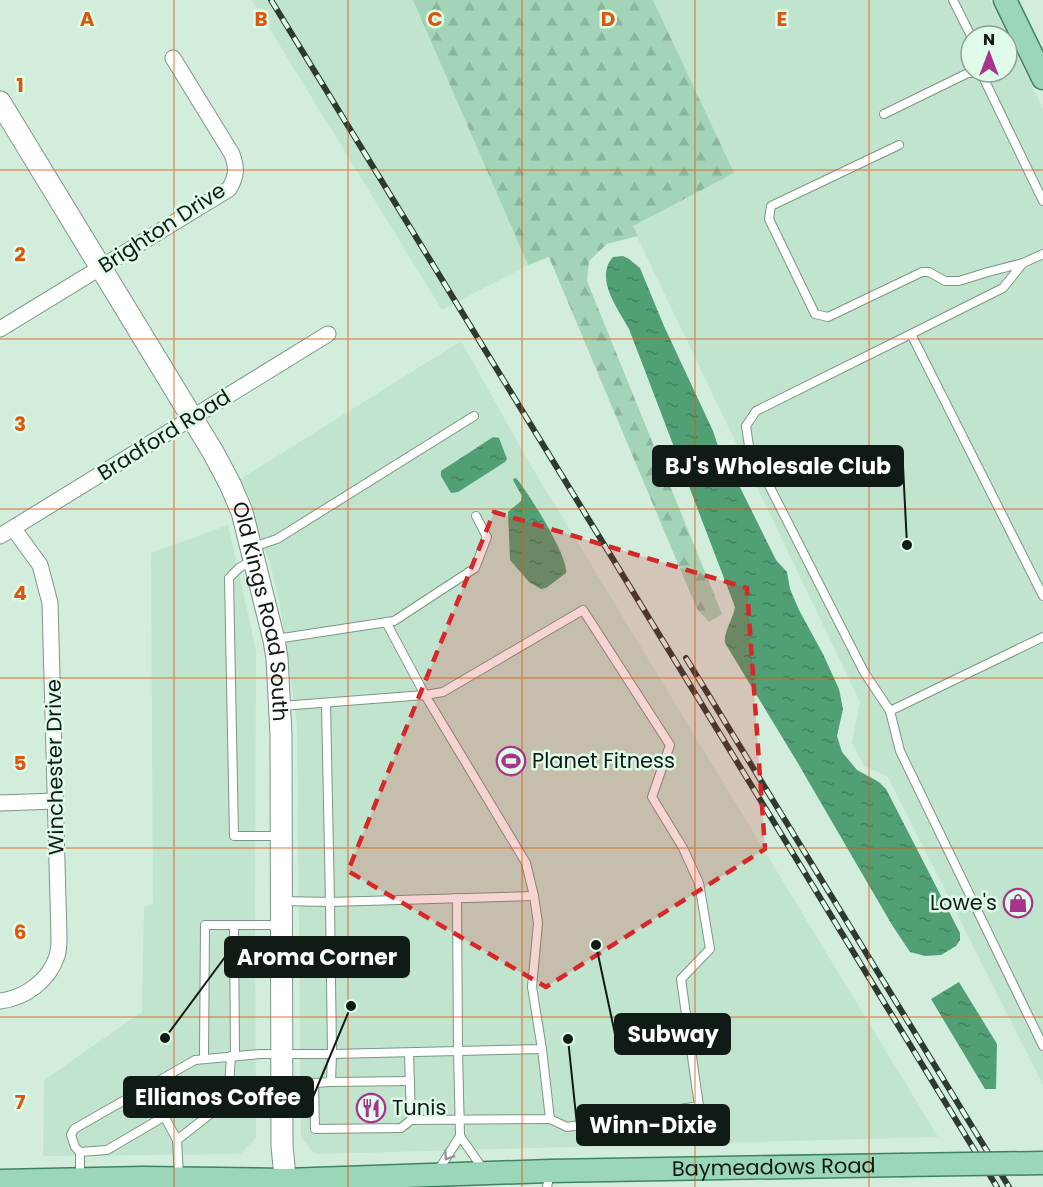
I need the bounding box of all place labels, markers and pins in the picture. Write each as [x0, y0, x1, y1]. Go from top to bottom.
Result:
callout: BJ's Wholesale Club [653, 446, 903, 486]
sports icon: Planet Fitness [495, 745, 527, 777]
place label: Planet Fitness [532, 746, 675, 775]
shop icon: Lowe's [1002, 887, 1034, 919]
place label: Lowe's [930, 888, 997, 917]
callout: Aroma Corner [225, 937, 409, 977]
callout: Subway [615, 1014, 730, 1054]
callout: Ellianos Coffee [124, 1077, 313, 1117]
restaurant icon: Tunis [355, 1092, 387, 1124]
place label: Tunis [392, 1093, 446, 1122]
callout: Winn-Dixie [577, 1105, 729, 1145]

